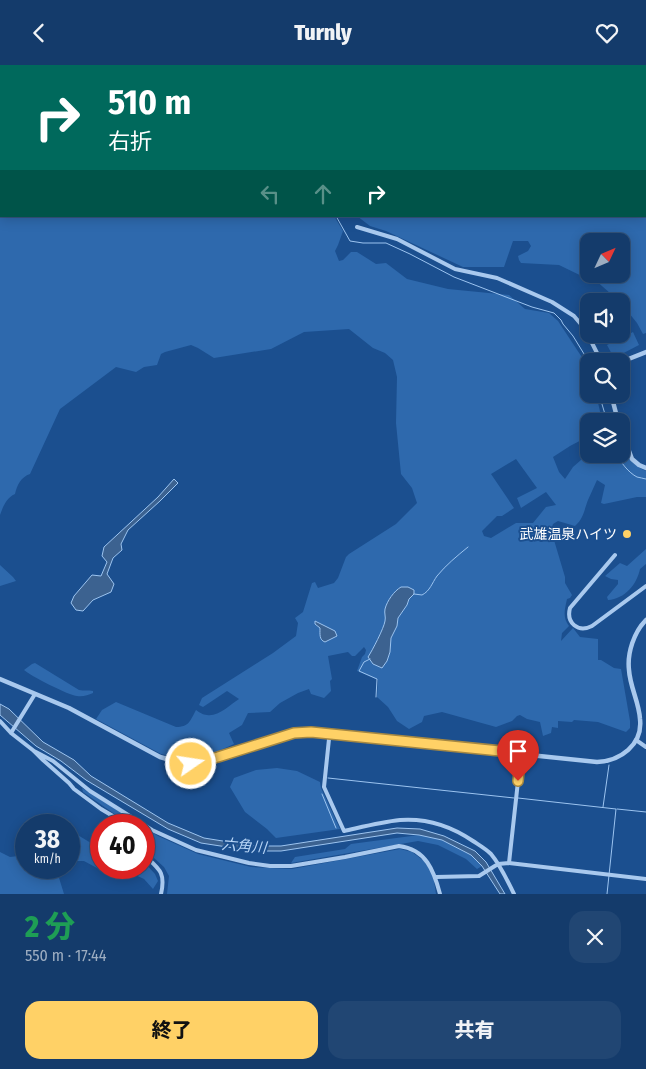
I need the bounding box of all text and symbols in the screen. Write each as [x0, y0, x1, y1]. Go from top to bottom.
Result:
icon: back [25, 19, 53, 47]
text: Turnly [294, 19, 352, 46]
icon: heart [593, 19, 621, 47]
text: 510 m [108, 81, 191, 123]
icon: right [25, 85, 90, 150]
text: 右折 [108, 128, 152, 155]
icon: left [256, 180, 284, 208]
icon: ahead [309, 180, 337, 208]
icon: right [362, 180, 390, 208]
north arrow [580, 233, 630, 283]
map controls [580, 233, 630, 463]
button: sound [580, 293, 630, 343]
button: search [580, 353, 630, 403]
button: layers [580, 413, 630, 463]
place label: 武雄温泉ハイツ [519, 526, 617, 543]
marker: 武雄温泉ハイツ [621, 528, 633, 540]
pin [497, 730, 539, 781]
position arrow [164, 737, 216, 789]
icon: arrive [504, 737, 532, 765]
speed limit sign: 40 [90, 814, 155, 879]
text: 38 [35, 825, 60, 855]
water label: 六角川 [221, 835, 269, 857]
text: km/h [34, 852, 61, 866]
text: 2 分 [25, 909, 75, 945]
button: close [569, 911, 621, 963]
text: 550 m · 17:44 [25, 946, 106, 965]
button: 終了 [25, 1001, 318, 1059]
button: 共有 [328, 1001, 621, 1059]

